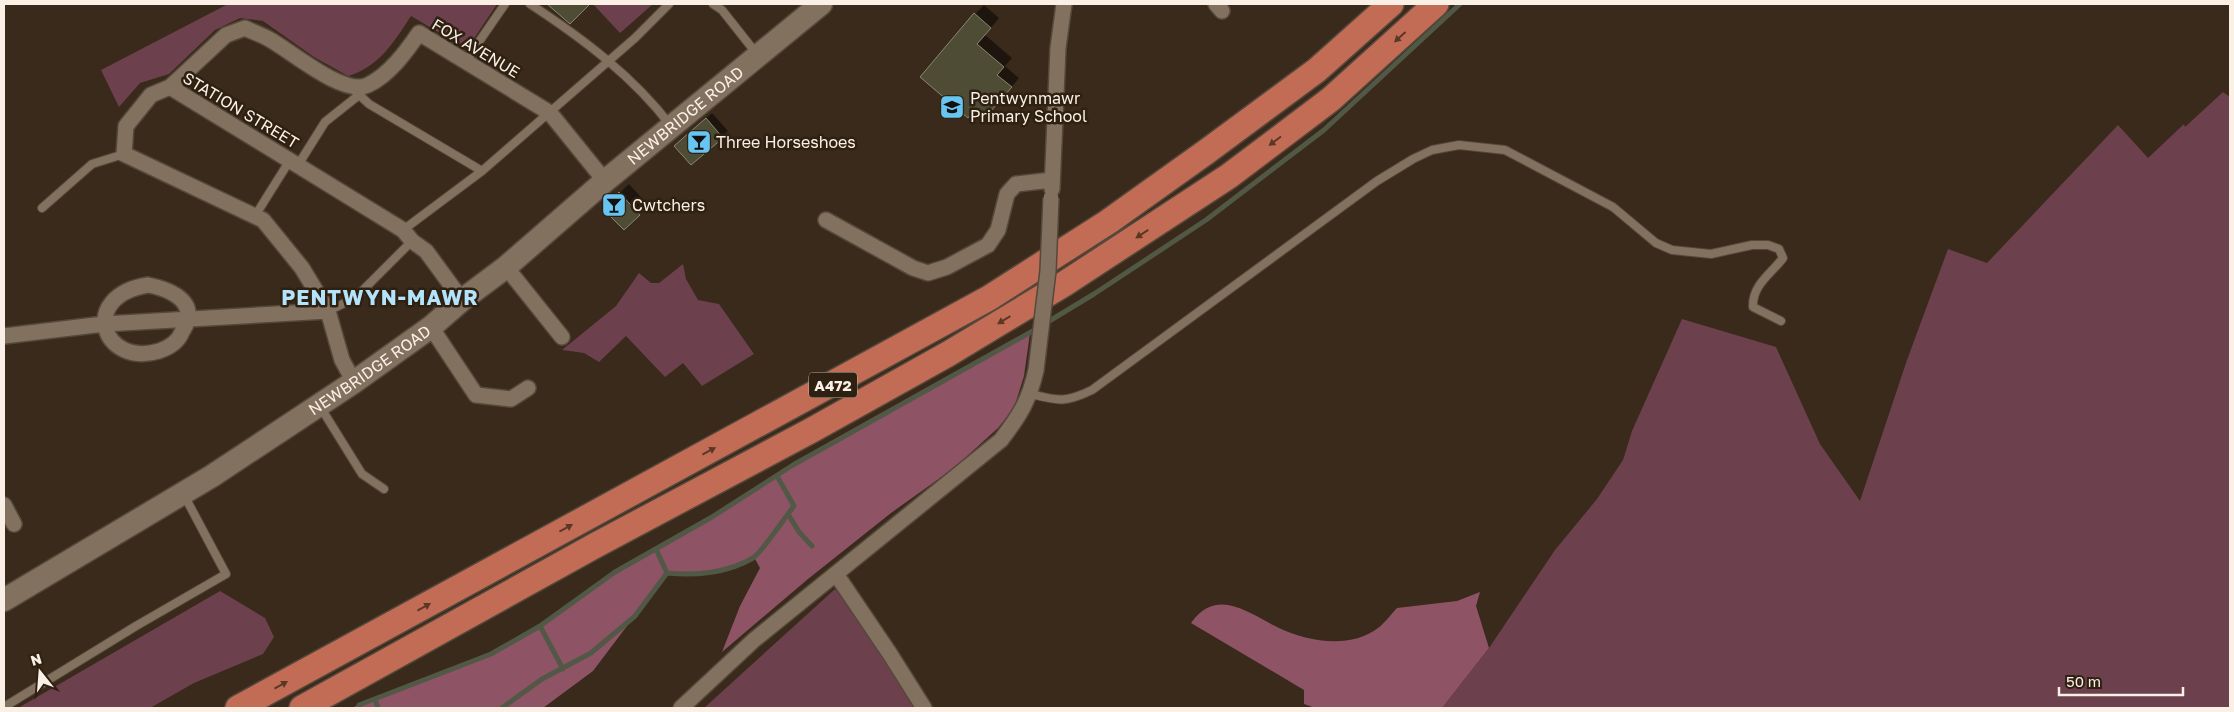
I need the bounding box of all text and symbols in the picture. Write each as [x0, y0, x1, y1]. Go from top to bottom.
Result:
street label: FOX AVENUE [428, 14, 524, 82]
one-way arrow [1393, 31, 1406, 42]
street label: NEWBRIDGE ROAD [623, 62, 747, 169]
street label: STATION STREET [179, 68, 303, 152]
place label: Pentwynmawr Primary School [970, 88, 1087, 126]
school or university icon: Pentwynmawr Primary School [939, 94, 965, 120]
bar icon: Three Horseshoes [686, 129, 712, 155]
place label: Three Horseshoes [716, 132, 856, 152]
one-way arrow [1268, 136, 1282, 146]
bar icon: Cwtchers [601, 192, 627, 218]
place label: Cwtchers [632, 195, 705, 215]
one-way arrow [1135, 229, 1149, 239]
district label: PENTWYN-MAWR [281, 284, 479, 310]
one-way arrow [998, 315, 1011, 324]
street label: NEWBRIDGE ROAD [304, 320, 435, 419]
road number: A472 [809, 372, 857, 398]
one-way arrow [702, 447, 716, 455]
one-way arrow [559, 524, 573, 532]
one-way arrow [416, 603, 431, 611]
north arrow [15, 647, 65, 697]
text: N [28, 649, 44, 669]
scale bar [2059, 664, 2183, 696]
text: 50 m [2066, 672, 2101, 690]
one-way arrow [274, 681, 289, 689]

